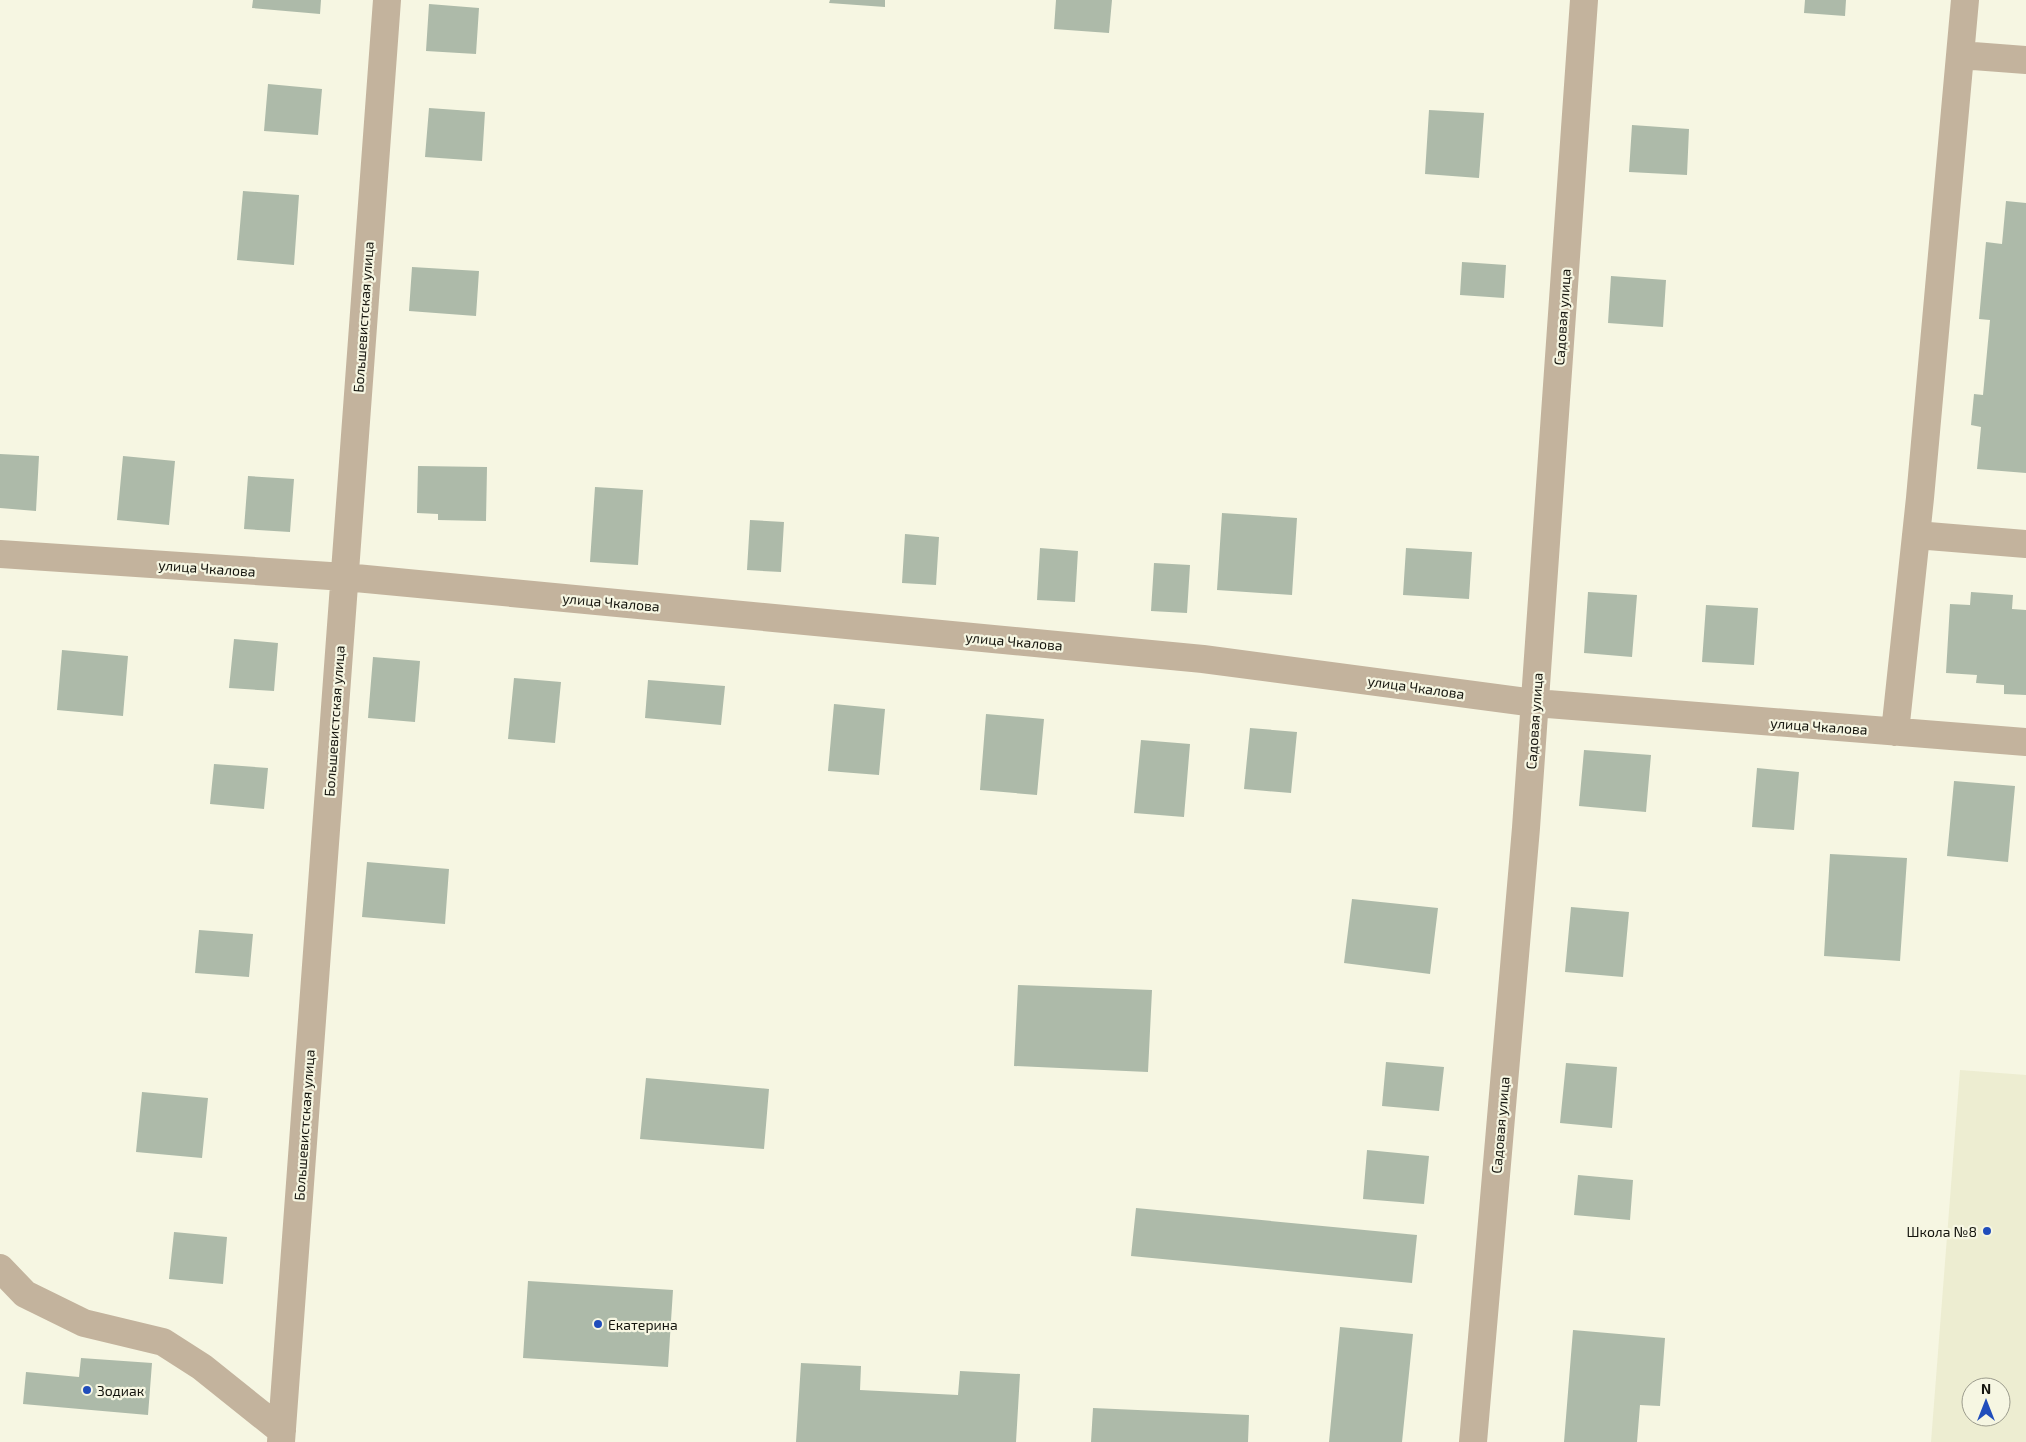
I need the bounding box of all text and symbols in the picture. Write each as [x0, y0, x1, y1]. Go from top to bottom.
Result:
street label: Большевистская улица [349, 241, 377, 393]
street label: Садовая улица [1550, 268, 1574, 366]
street label: улица Чкалова [158, 556, 256, 580]
street label: улица Чкалова [562, 589, 660, 615]
street label: улица Чкалова [965, 628, 1063, 654]
street label: Большевистская улица [320, 645, 348, 797]
street label: улица Чкалова [1367, 672, 1465, 702]
street label: Садовая улица [1522, 672, 1546, 770]
street label: улица Чкалова [1770, 714, 1868, 738]
street label: Большевистская улица [290, 1049, 318, 1201]
street label: Садовая улица [1487, 1076, 1513, 1174]
place label: Школа №8 [1906, 1223, 1977, 1240]
marker: Школа №8 [1981, 1225, 1993, 1237]
place label: Екатерина [608, 1316, 678, 1333]
marker: Екатерина [592, 1318, 604, 1330]
north arrow [1961, 1377, 2011, 1427]
text: N [1981, 1380, 1991, 1397]
place label: Зодиак [97, 1382, 145, 1399]
marker: Зодиак [81, 1384, 93, 1396]

